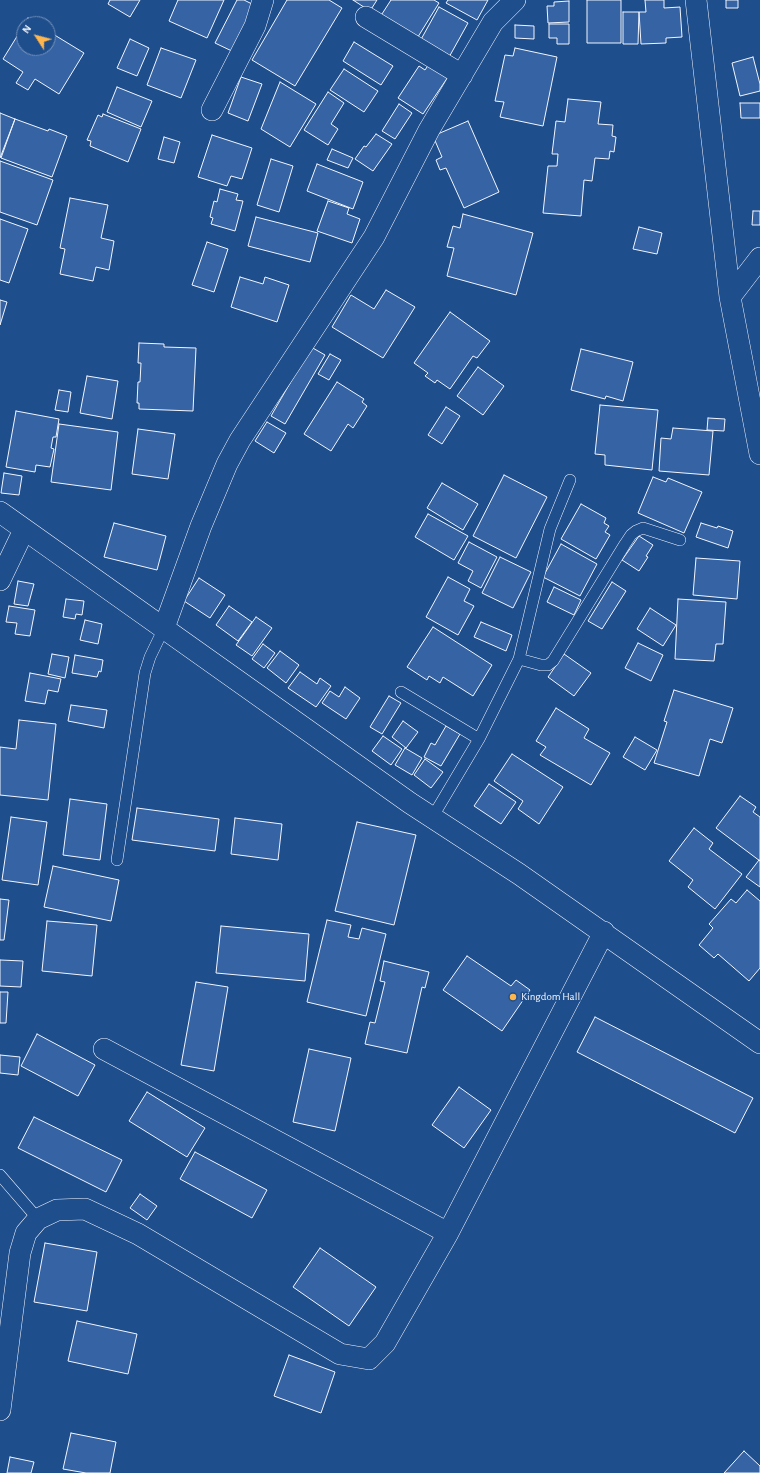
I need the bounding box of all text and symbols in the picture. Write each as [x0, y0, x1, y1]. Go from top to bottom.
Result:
north arrow [16, 16, 56, 56]
text: N [20, 23, 33, 36]
place label: Kingdom Hall [521, 990, 580, 1004]
marker: Kingdom Hall [508, 992, 518, 1002]

